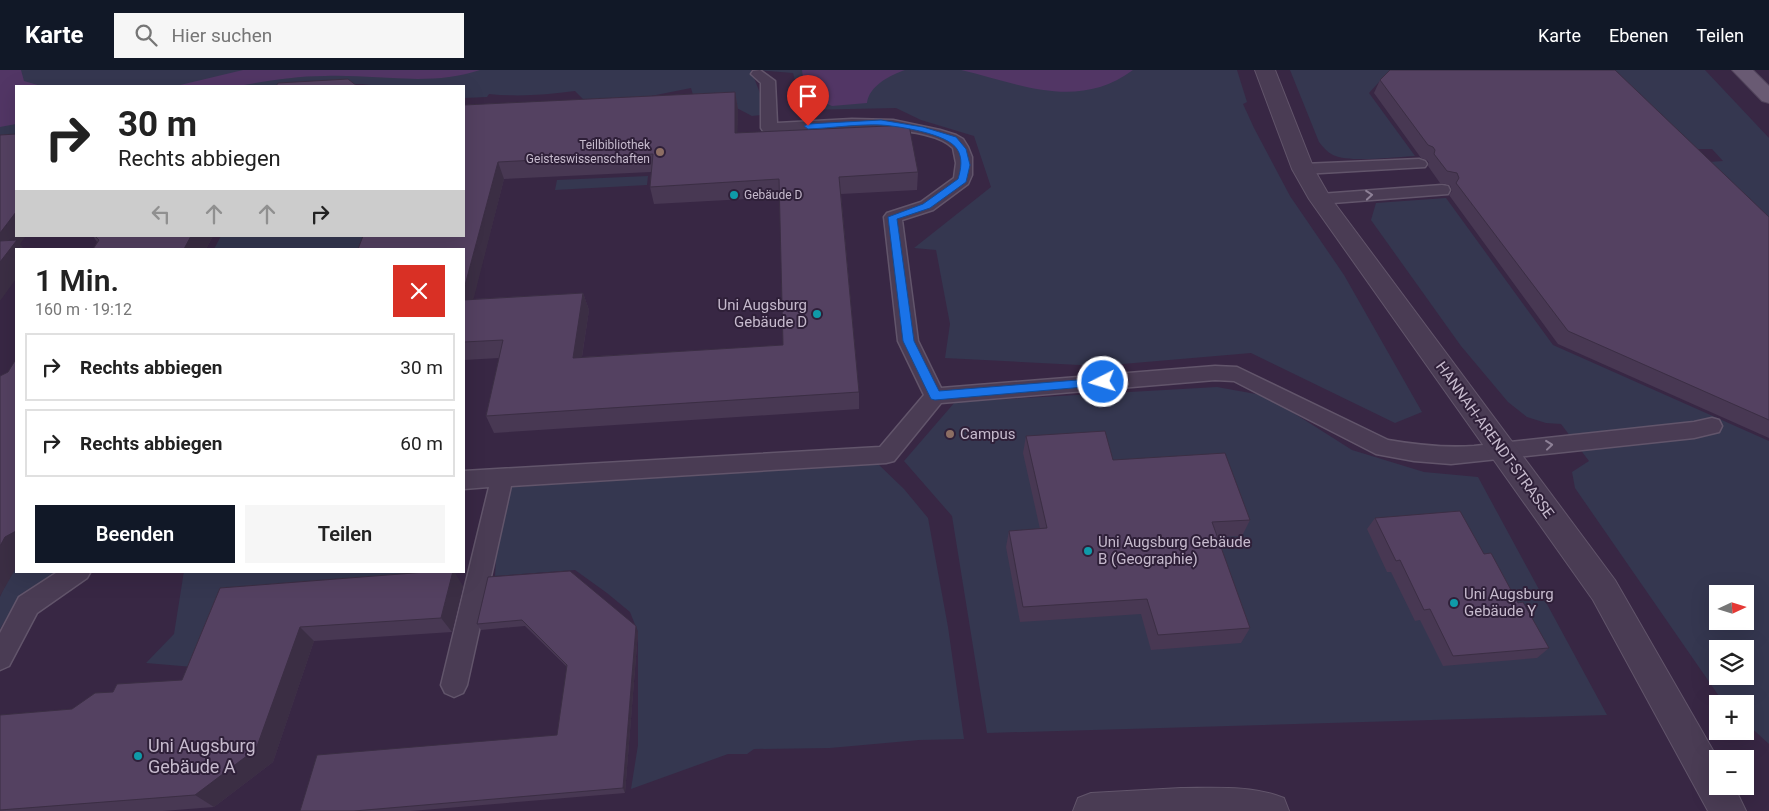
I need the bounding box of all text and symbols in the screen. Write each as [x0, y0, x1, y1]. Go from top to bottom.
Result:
search box [114, 13, 464, 58]
text: Karte [25, 21, 84, 49]
icon: search [132, 21, 160, 49]
text: Hier suchen [172, 24, 272, 47]
text: Karte [1538, 25, 1581, 46]
text: Ebenen [1609, 25, 1668, 46]
text: Teilen [1696, 25, 1744, 46]
pin [787, 75, 829, 126]
icon: arrive [794, 82, 822, 110]
text: 30 m [118, 104, 197, 145]
icon: right [35, 105, 100, 170]
place label: Teilbibliothek Geisteswissenschaften [526, 138, 651, 166]
text: Rechts abbiegen [118, 146, 281, 171]
marker: Teilbibliothek Geisteswissenschaften [654, 146, 666, 158]
place label: Gebäude D [744, 188, 803, 202]
marker: Gebäude D [728, 189, 740, 201]
one-way arrow [1365, 190, 1373, 201]
icon: left [147, 200, 175, 228]
icon: ahead [200, 200, 228, 228]
icon: ahead [253, 200, 281, 228]
icon: right [306, 200, 334, 228]
text: 1 Min. [35, 263, 119, 298]
button: close [393, 265, 445, 317]
place label: Uni Augsburg Gebäude D [717, 296, 807, 331]
text: 160 m · 19:12 [35, 300, 132, 319]
marker: Uni Augsburg Gebäude D [811, 308, 823, 320]
icon: right [37, 353, 65, 381]
position arrow [1076, 355, 1128, 407]
text: Rechts abbiegen [80, 356, 222, 379]
text: 30 m [400, 356, 443, 379]
street label: HANNAH-ARENDT-STRASSE [1432, 358, 1558, 522]
place label: Campus [960, 425, 1016, 443]
marker: Campus [944, 428, 956, 440]
icon: right [37, 429, 65, 457]
text: Rechts abbiegen [80, 432, 222, 455]
text: 60 m [400, 432, 443, 455]
one-way arrow [1546, 440, 1554, 451]
button: Beenden [35, 505, 235, 563]
button: Teilen [245, 505, 445, 563]
place label: Uni Augsburg Gebäude B (Geographie) [1098, 533, 1251, 568]
marker: Uni Augsburg Gebäude B (Geographie) [1082, 545, 1094, 557]
place label: Uni Augsburg Gebäude Y [1464, 585, 1554, 620]
north arrow [1709, 585, 1754, 630]
map controls [1709, 585, 1754, 795]
marker: Uni Augsburg Gebäude Y [1448, 597, 1460, 609]
button: layers [1709, 640, 1754, 685]
button: + [1709, 695, 1754, 740]
place label: Uni Augsburg Gebäude A [148, 735, 256, 777]
marker: Uni Augsburg Gebäude A [132, 750, 144, 762]
button: − [1709, 750, 1754, 795]

